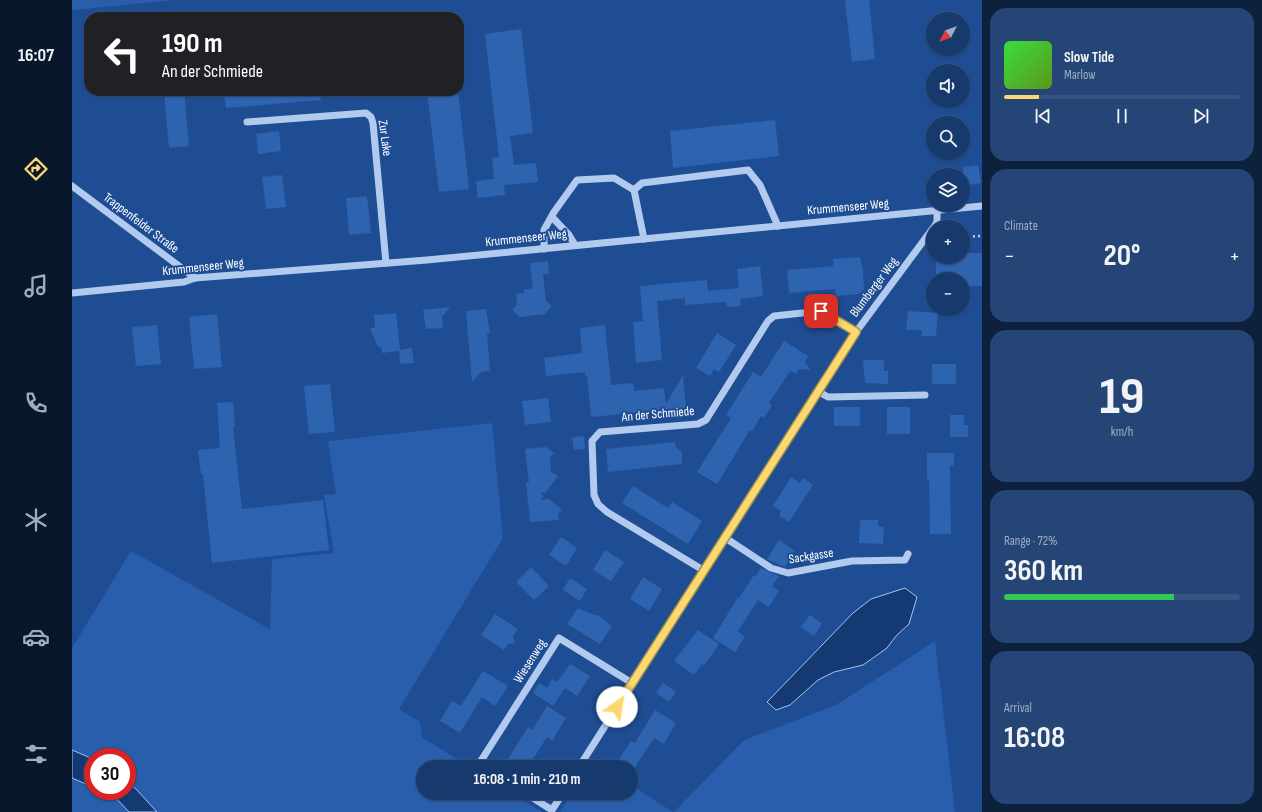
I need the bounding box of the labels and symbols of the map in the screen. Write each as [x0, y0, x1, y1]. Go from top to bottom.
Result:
north arrow [926, 12, 970, 56]
street label: Zur Lake [375, 119, 395, 157]
street label: Trappenfelder Straße [100, 189, 182, 257]
street label: Krummenseer Weg [806, 195, 890, 219]
street label: Krummenseer Weg [484, 226, 568, 250]
street label: Blumberger Weg [846, 254, 902, 320]
street label: Krummenseer Weg [161, 255, 245, 279]
pin [804, 294, 838, 328]
street label: An der Schmiede [620, 403, 695, 425]
street label: Sackgasse [788, 545, 834, 567]
street label: Wiesenweg [510, 636, 550, 686]
position arrow [596, 686, 638, 728]
speed limit sign: 30 [84, 748, 136, 800]

